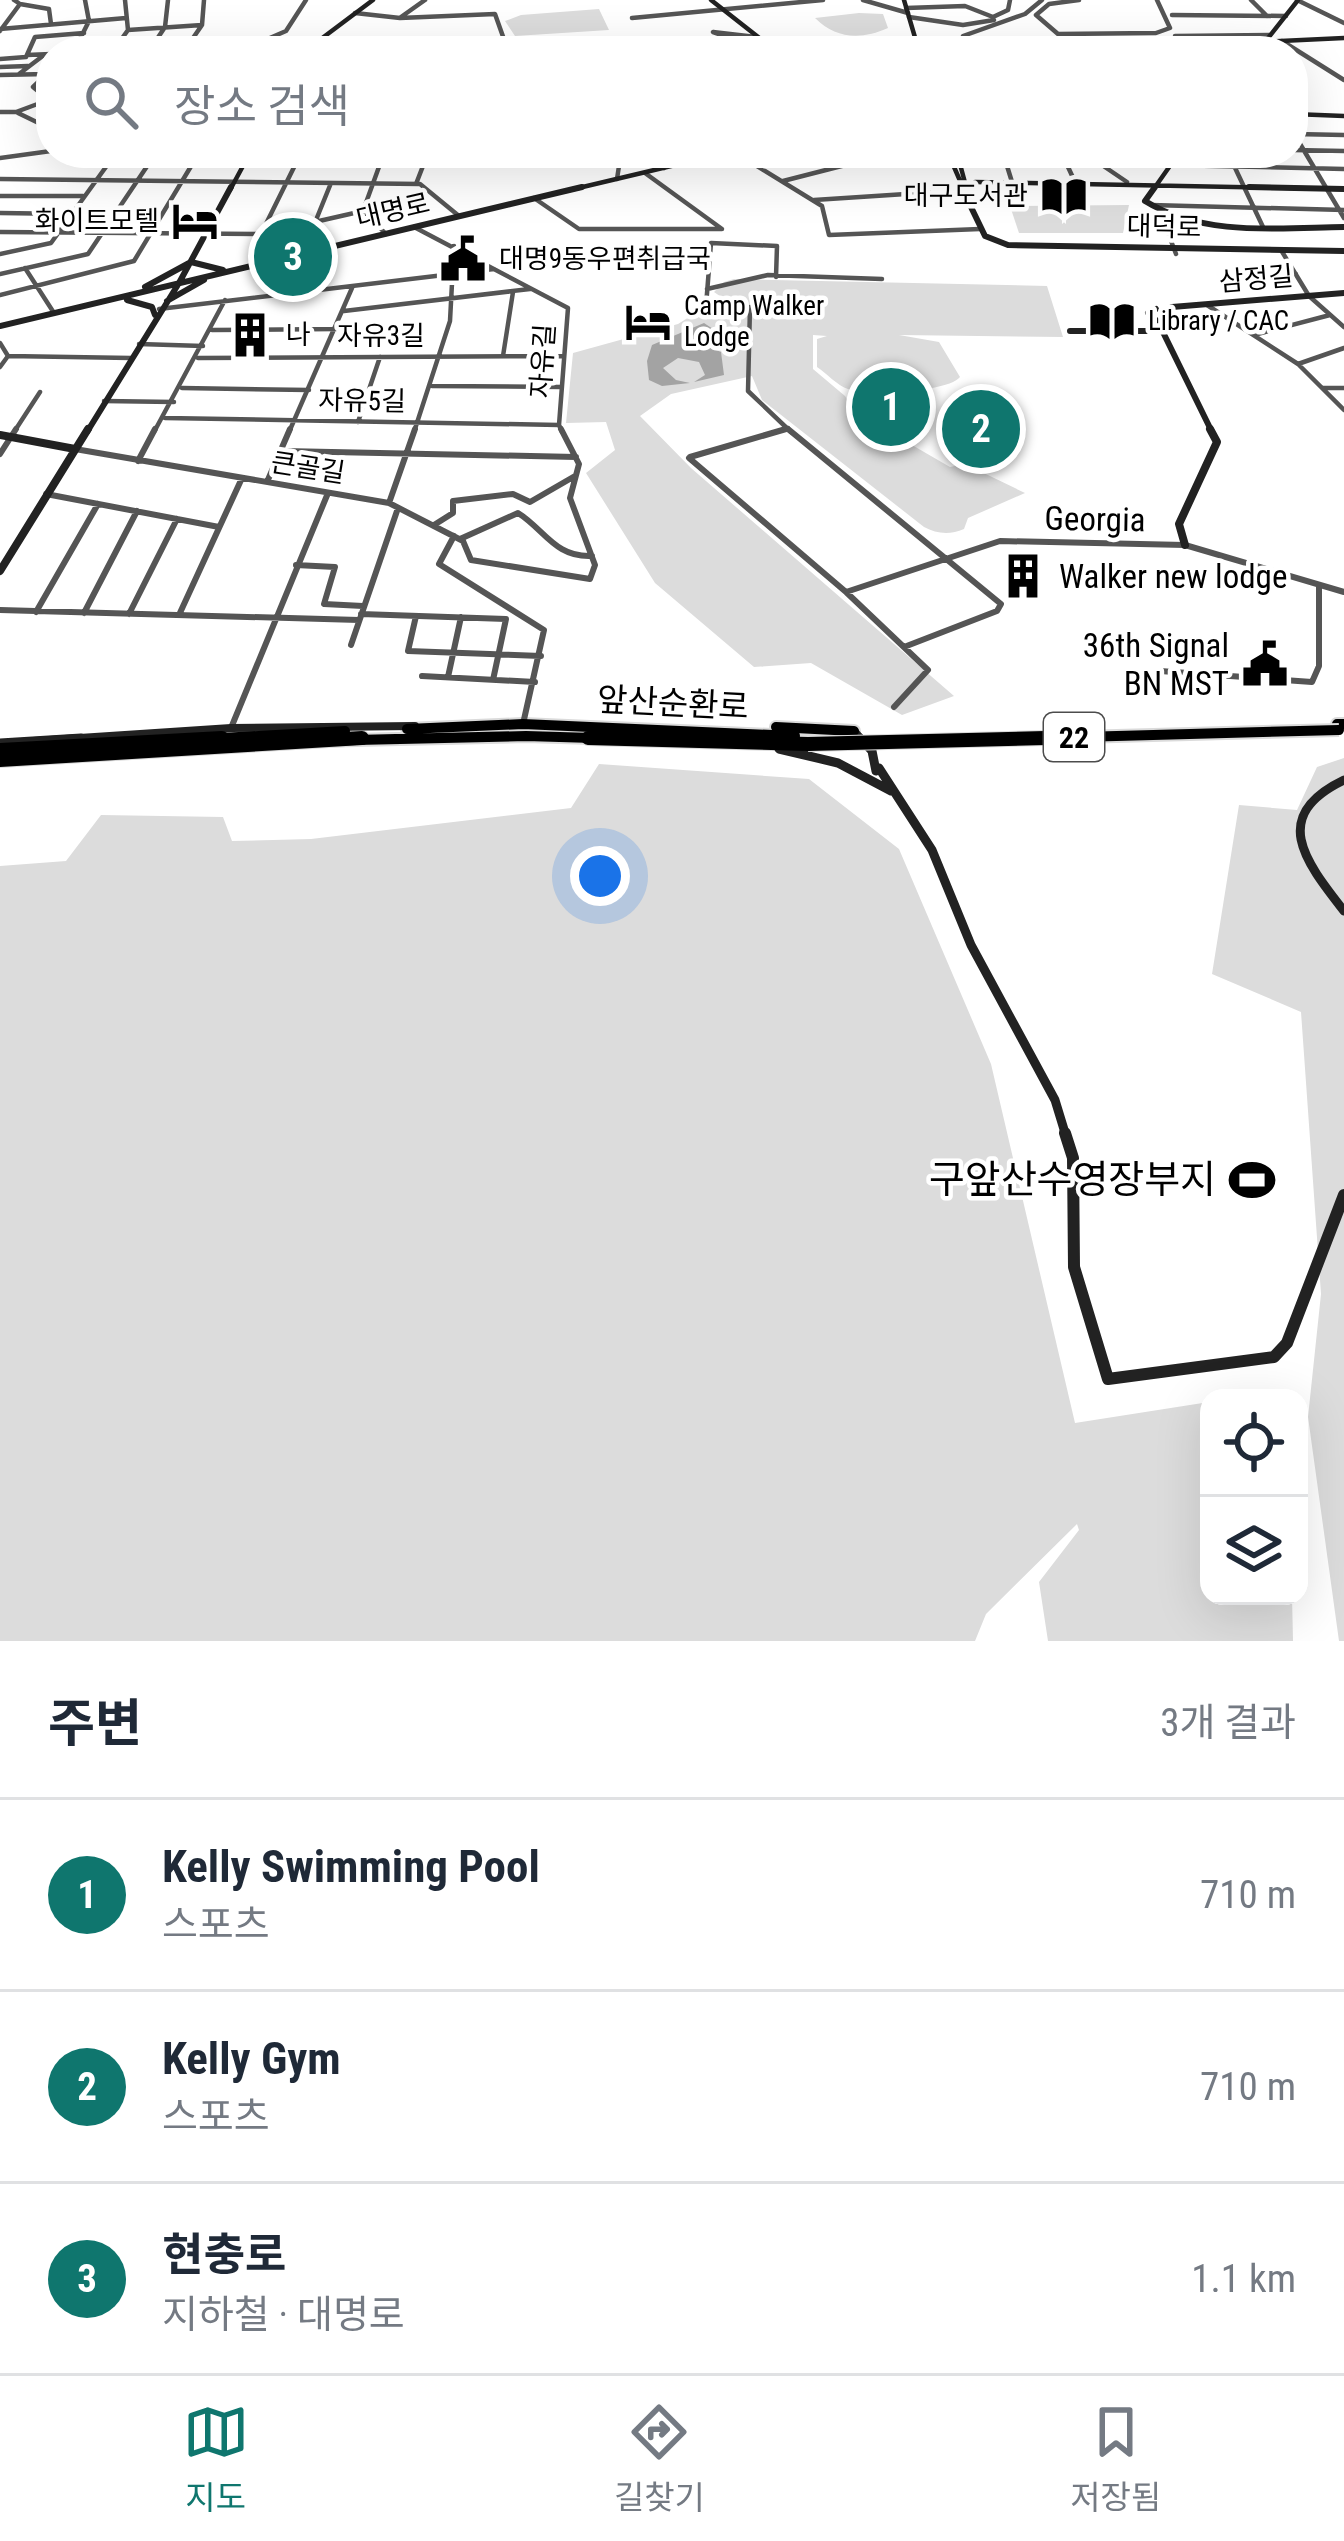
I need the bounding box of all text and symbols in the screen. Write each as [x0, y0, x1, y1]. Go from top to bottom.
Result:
search box [36, 36, 1308, 168]
icon: search [78, 69, 144, 135]
text: 장소 검색 [174, 80, 350, 133]
library icon: 대구도서관 [1039, 171, 1089, 221]
place label: 대구도서관 [904, 180, 1028, 212]
street label: 대명로 [353, 187, 433, 235]
hotel icon: 화이트모텔 [170, 196, 220, 246]
place label: 화이트모텔 [35, 205, 159, 237]
street label: 대덕로 [1126, 210, 1202, 244]
pin: 3 [254, 212, 332, 302]
public building icon: 대명9동우편취급국 [438, 234, 488, 284]
place label: 대명9동우편취급국 [499, 243, 711, 275]
street label: 삼정길 [1217, 260, 1295, 298]
place label: Camp Walker Lodge [684, 290, 824, 353]
library icon: Library / CAC [1087, 296, 1137, 346]
hotel icon: Camp Walker Lodge [623, 297, 673, 347]
place label: Library / CAC [1148, 305, 1289, 337]
building icon: 나 [225, 310, 275, 360]
place label: 나 [286, 319, 311, 351]
street label: 자유3길 [337, 320, 425, 352]
street label: 자유길 [524, 323, 562, 399]
pin: 1 [852, 362, 930, 452]
street label: 자유5길 [318, 384, 406, 418]
pin: 2 [942, 384, 1020, 474]
street label: 큰골길 [269, 446, 347, 490]
street label: Georgia [1044, 499, 1146, 539]
building icon: Walker new lodge [998, 551, 1048, 601]
place label: Walker new lodge [1059, 557, 1287, 596]
place label: 36th Signal BN MST [1083, 626, 1229, 703]
public building icon: 36th Signal BN MST [1240, 639, 1290, 689]
street label: 앞산순환로 [596, 680, 750, 726]
road number: 22 [1044, 713, 1104, 761]
your location [570, 846, 630, 906]
sports icon: 구앞산수영장부지 [1227, 1155, 1277, 1205]
place label: 구앞산수영장부지 [929, 1157, 1216, 1203]
map controls [1200, 1389, 1308, 1605]
button: locate [1200, 1389, 1308, 1497]
button: layers [1200, 1497, 1308, 1605]
text: 주변 [48, 1694, 142, 1753]
text: 3개 결과 [1160, 1700, 1296, 1746]
text: Kelly Swimming Pool [162, 1840, 540, 1893]
text: 1 [77, 1872, 97, 1918]
text: 710 m [1200, 1872, 1296, 1918]
text: 스포츠 [162, 1902, 270, 1948]
text: Kelly Gym [162, 2032, 341, 2085]
text: 2 [77, 2064, 97, 2110]
text: 710 m [1200, 2064, 1296, 2110]
text: 스포츠 [162, 2094, 270, 2140]
text: 현충로 [162, 2228, 286, 2281]
text: 3 [77, 2256, 97, 2302]
text: 1.1 km [1191, 2256, 1296, 2302]
text: 지하철 · 대명로 [162, 2292, 405, 2338]
tab: 지도 [183, 2399, 249, 2519]
tab: 길찾기 [614, 2399, 705, 2519]
tab: 저장됨 [1070, 2399, 1161, 2519]

